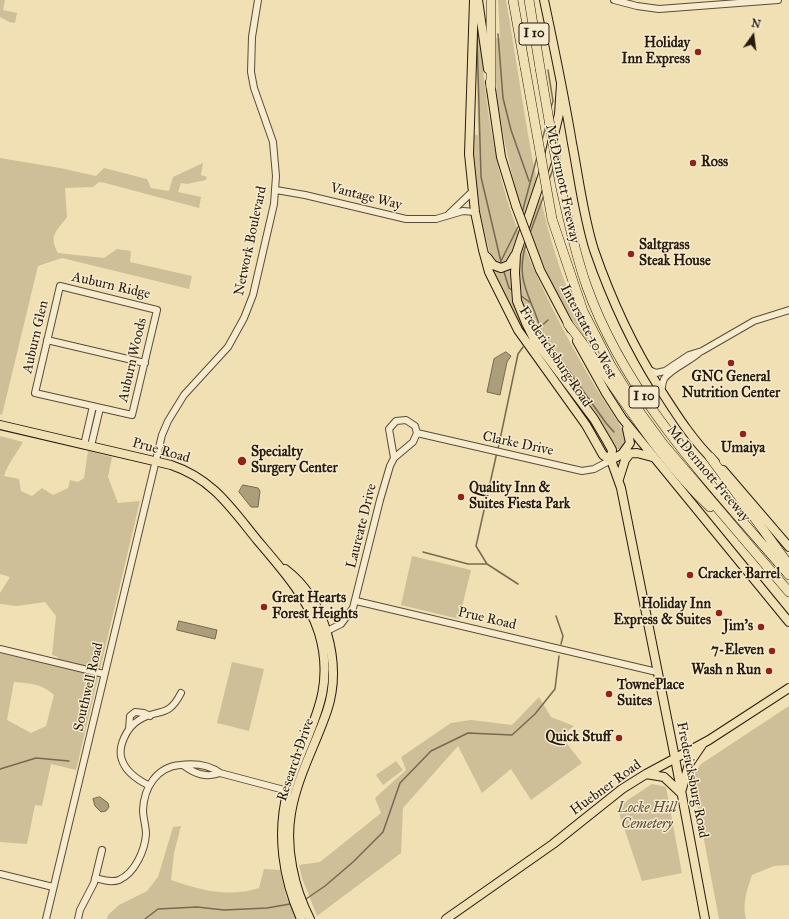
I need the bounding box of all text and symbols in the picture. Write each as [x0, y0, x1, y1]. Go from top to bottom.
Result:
north arrow [733, 16, 773, 56]
text: N [750, 16, 762, 31]
road number: I 10 [519, 23, 549, 45]
place label: Holiday Inn Express [621, 36, 690, 68]
marker: Holiday Inn Express [693, 47, 703, 57]
street label: McDermott Freeway [541, 123, 583, 245]
place label: Ross [701, 155, 728, 171]
marker: Ross [688, 158, 698, 168]
street label: Vantage Way [328, 180, 404, 214]
street label: Network Boulevard [231, 185, 271, 297]
place label: Saltgrass Steak House [639, 238, 711, 270]
marker: Saltgrass Steak House [626, 249, 636, 259]
street label: Auburn Ridge [70, 269, 152, 303]
street label: Interstate 10 West [556, 282, 620, 382]
street label: Auburn Glen [19, 299, 53, 375]
street label: Fredericksburg Road [515, 303, 595, 411]
street label: Auburn Woods [115, 316, 151, 404]
marker: GNC General Nutrition Center [726, 358, 736, 368]
place label: GNC General Nutrition Center [682, 370, 780, 402]
road number: I 10 [629, 386, 659, 408]
street label: McDermott Freeway [663, 422, 753, 526]
street label: Clarke Drive [481, 428, 555, 460]
marker: Umaiya [738, 429, 748, 439]
street label: Prue Road [130, 435, 192, 467]
place label: Umaiya [721, 441, 765, 457]
place label: Specialty Surgery Center [251, 445, 338, 478]
marker: Specialty Surgery Center [236, 455, 248, 467]
place label: Quality Inn & Suites Fiesta Park [469, 481, 570, 514]
street label: Laureate Drive [343, 482, 381, 570]
marker: Quality Inn & Suites Fiesta Park [456, 492, 466, 502]
place label: Cracker Barrel [698, 567, 780, 583]
marker: Cracker Barrel [685, 570, 695, 580]
place label: Great Hearts Forest Heights [272, 591, 358, 624]
place label: Holiday Inn Express & Suites [614, 597, 711, 630]
marker: Great Hearts Forest Heights [259, 602, 269, 612]
street label: Prue Road [456, 604, 518, 634]
marker: Holiday Inn Express & Suites [714, 608, 724, 618]
place label: Jim's [723, 619, 753, 635]
marker: Jim's [756, 622, 766, 632]
street label: Southwell Road [71, 641, 107, 733]
place label: 7-Eleven [711, 643, 764, 659]
marker: 7-Eleven [767, 646, 777, 656]
place label: Wash n Run [691, 663, 761, 679]
marker: Wash n Run [764, 666, 774, 676]
place label: TownePlace Suites [617, 678, 684, 710]
marker: TownePlace Suites [604, 689, 614, 699]
street label: Research Drive [274, 716, 318, 804]
street label: Fredericksburg Road [672, 720, 712, 840]
place label: Quick Stuff [546, 730, 611, 746]
marker: Quick Stuff [614, 733, 624, 743]
street label: Huebner Road [567, 757, 645, 819]
park label: Locke Hill Cemetery [618, 801, 676, 834]

